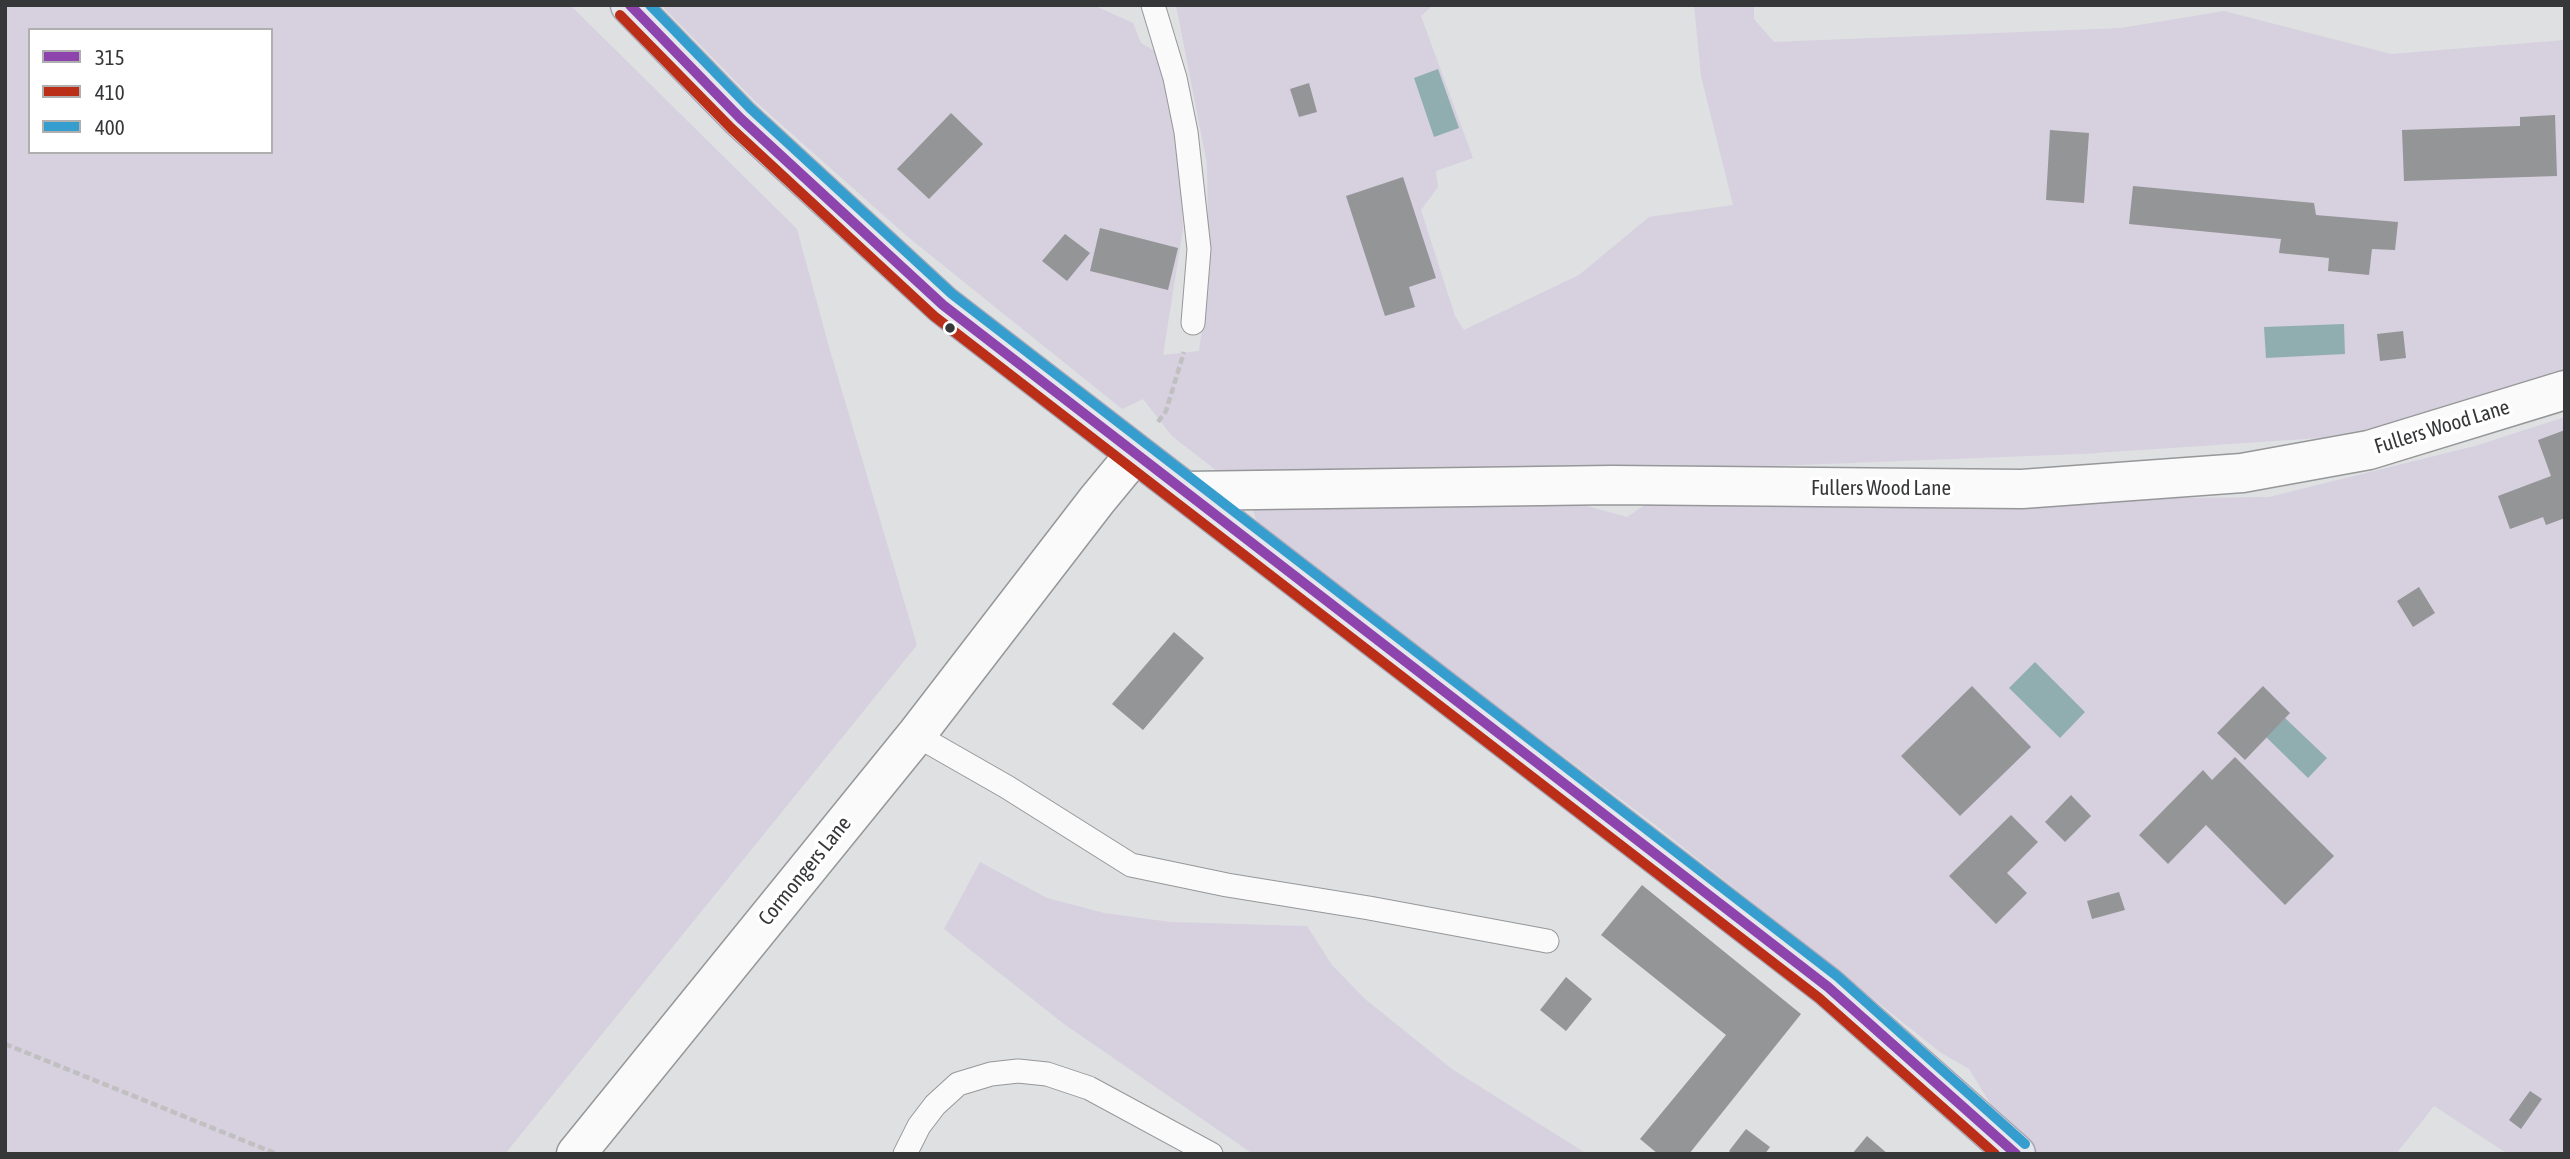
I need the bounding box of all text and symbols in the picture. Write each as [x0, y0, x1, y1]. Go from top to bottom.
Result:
legend [28, 28, 273, 154]
text: 315 [95, 45, 125, 69]
text: 410 [95, 80, 125, 104]
text: 400 [95, 115, 125, 139]
unlabelled marker [943, 321, 957, 335]
street label: Fullers Wood Lane [2371, 394, 2513, 460]
street label: Fullers Wood Lane [1811, 475, 1951, 501]
street label: Cormongers Lane [753, 811, 857, 931]

